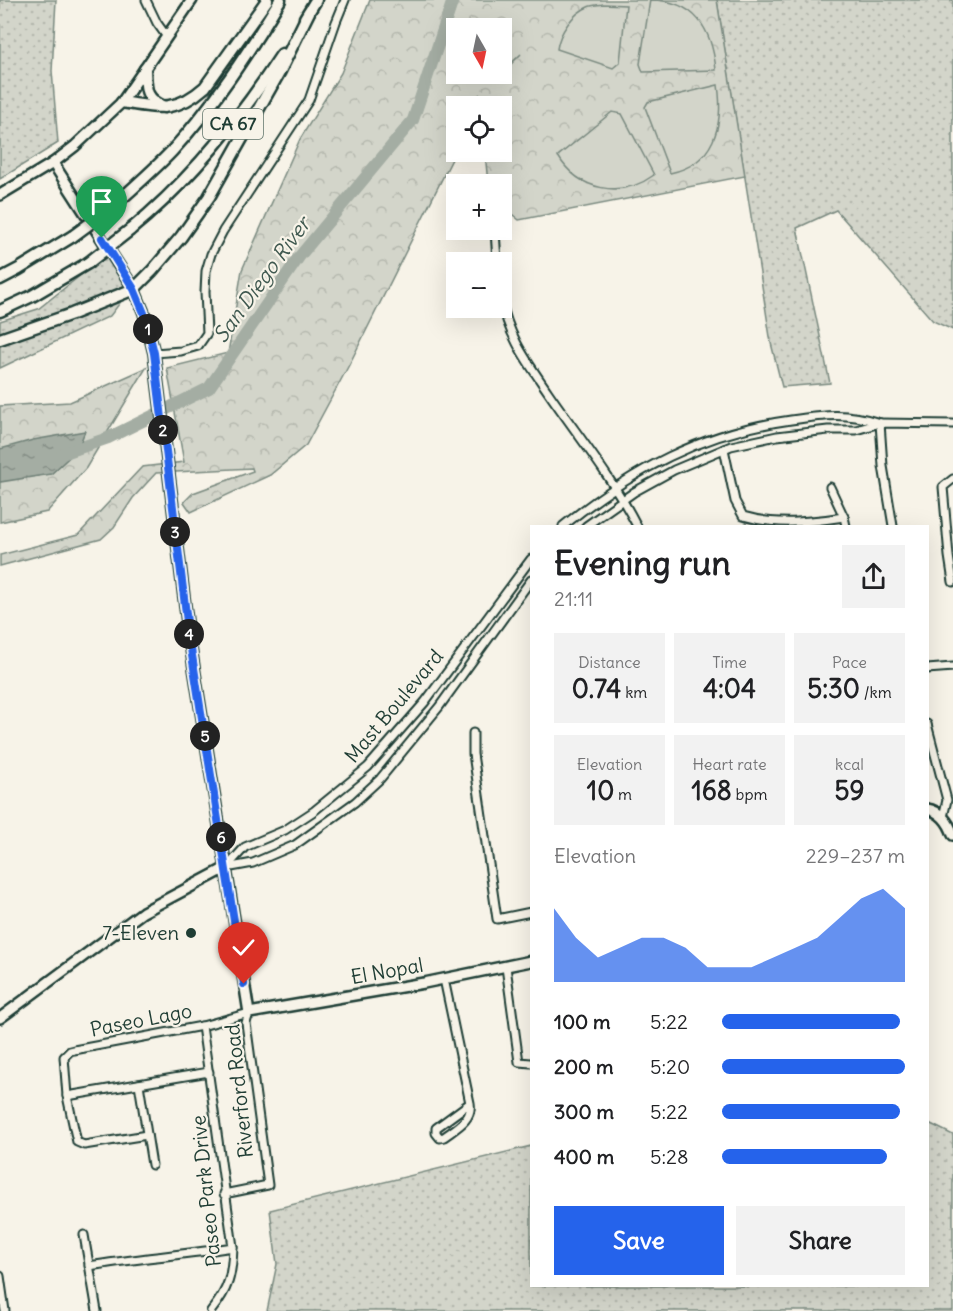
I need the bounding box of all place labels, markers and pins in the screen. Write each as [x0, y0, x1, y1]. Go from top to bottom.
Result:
pin [76, 176, 127, 238]
pin: 1 [133, 314, 163, 344]
pin: 2 [148, 415, 178, 445]
pin: 3 [160, 517, 190, 547]
pin: 4 [174, 619, 204, 649]
pin: 5 [190, 721, 220, 751]
pin: 6 [206, 822, 236, 852]
place label: 7-Eleven [102, 920, 179, 945]
pin [218, 922, 269, 984]
marker: 7-Eleven [184, 926, 198, 940]

